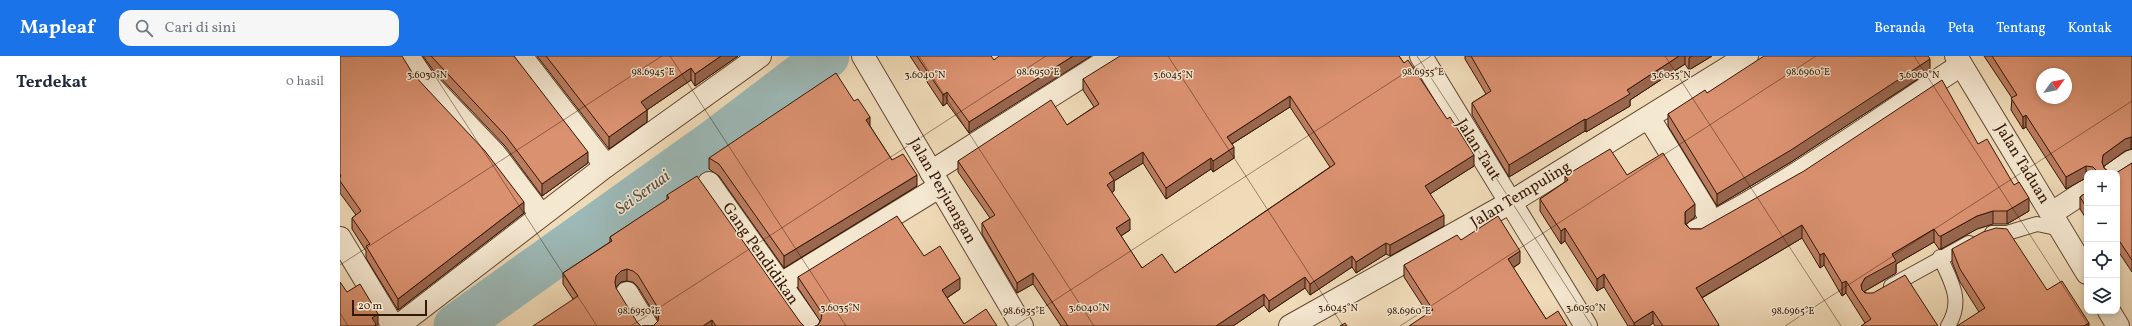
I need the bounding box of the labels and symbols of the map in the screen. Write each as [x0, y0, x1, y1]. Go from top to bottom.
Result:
text: 98.6945°E [632, 65, 674, 79]
text: 98.6950°E [1017, 65, 1059, 79]
text: 98.6955°E [1402, 65, 1444, 79]
text: 98.6960°E [1786, 65, 1830, 79]
text: 3.6030°N [407, 68, 448, 82]
text: 3.6040°N [904, 68, 946, 82]
text: 3.6045°N [1153, 68, 1194, 82]
text: 3.6055°N [1651, 68, 1691, 82]
text: 3.6060°N [1899, 68, 1940, 82]
north arrow [2036, 68, 2072, 104]
street label: Jalan Taut [1450, 115, 1506, 186]
street label: Jalan Taduan [1989, 120, 2055, 208]
street label: Jalan Perjuangan [903, 134, 981, 248]
street label: Jalan Tempuling [1467, 156, 1575, 234]
water label: Sei Seruai [611, 165, 676, 221]
street label: Gang Pendidikan [716, 198, 804, 310]
scale bar [352, 298, 427, 317]
text: 3.6035°N [820, 301, 860, 315]
text: 3.6040°N [1068, 301, 1110, 315]
text: 3.6045°N [1318, 301, 1359, 315]
text: 3.6050°N [1566, 301, 1607, 315]
text: 98.6950°E [618, 304, 660, 318]
text: 98.6955°E [1003, 304, 1045, 318]
text: 98.6960°E [1387, 304, 1431, 318]
text: 98.6965°E [1772, 304, 1814, 318]

